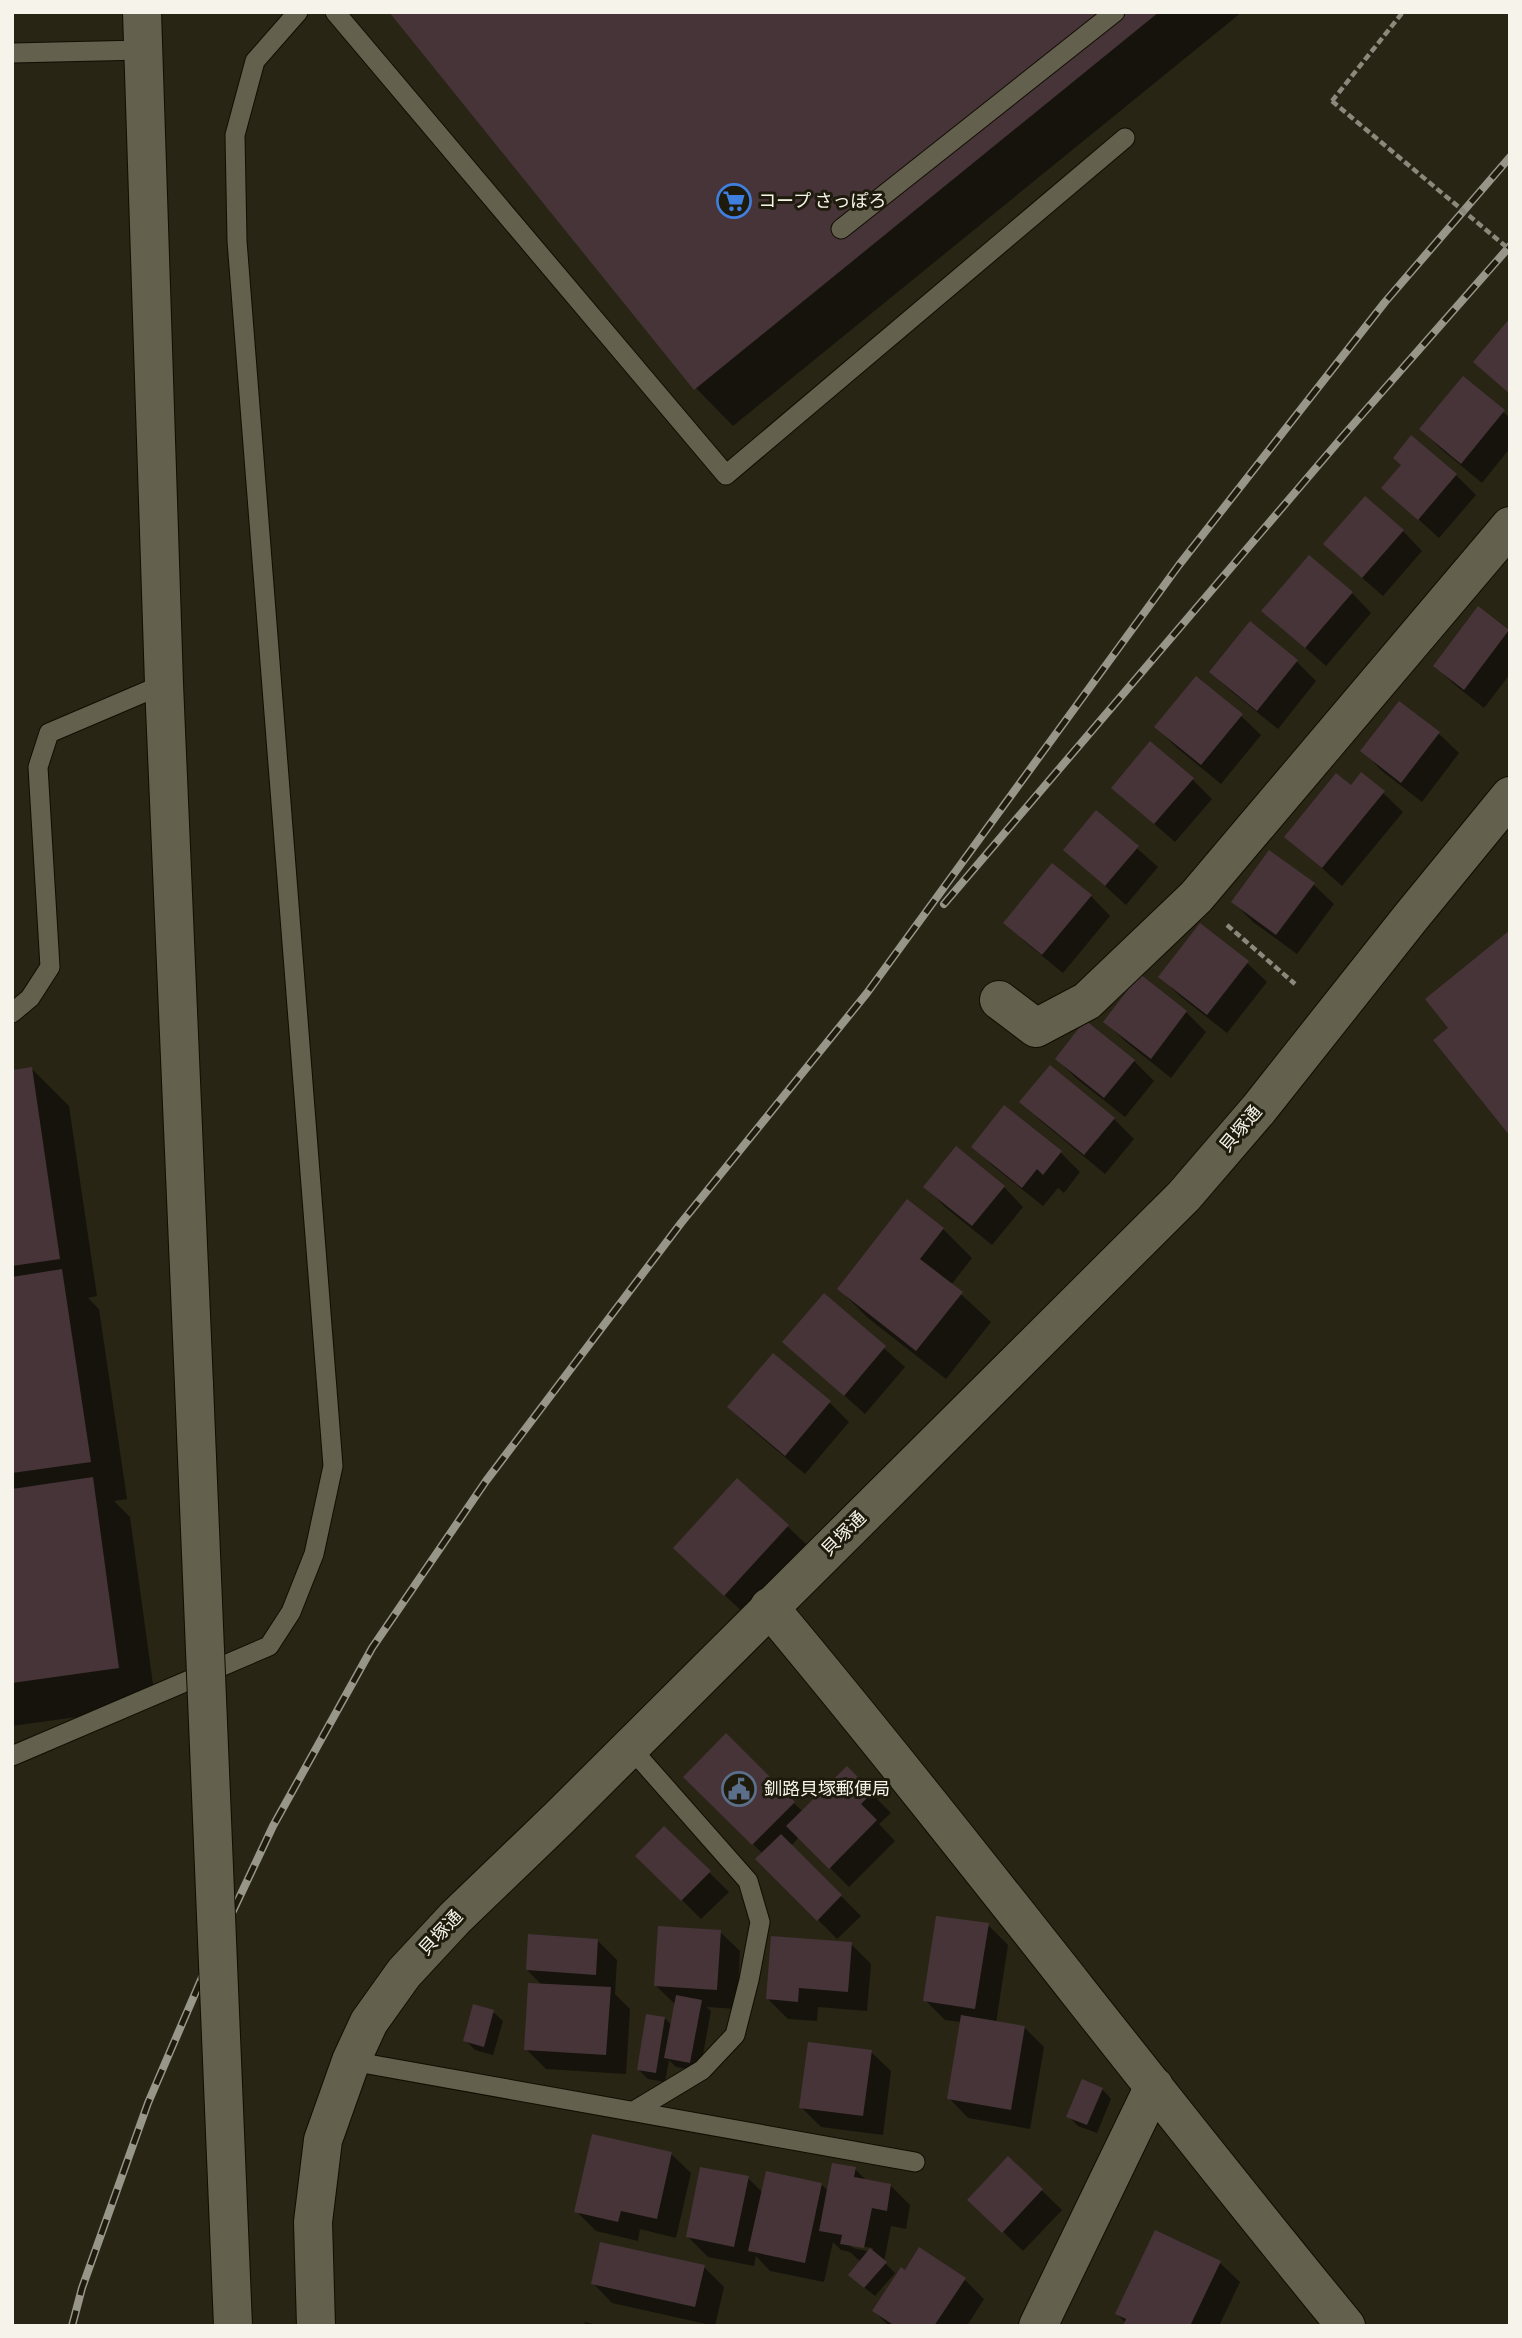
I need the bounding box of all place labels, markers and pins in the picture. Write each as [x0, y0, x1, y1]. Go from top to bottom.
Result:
supermarket icon: コープ さっぽろ [715, 182, 753, 220]
place label: コープ さっぽろ [758, 189, 887, 214]
public building icon: 釧路貝塚郵便局 [720, 1770, 758, 1808]
place label: 釧路貝塚郵便局 [764, 1777, 890, 1802]

